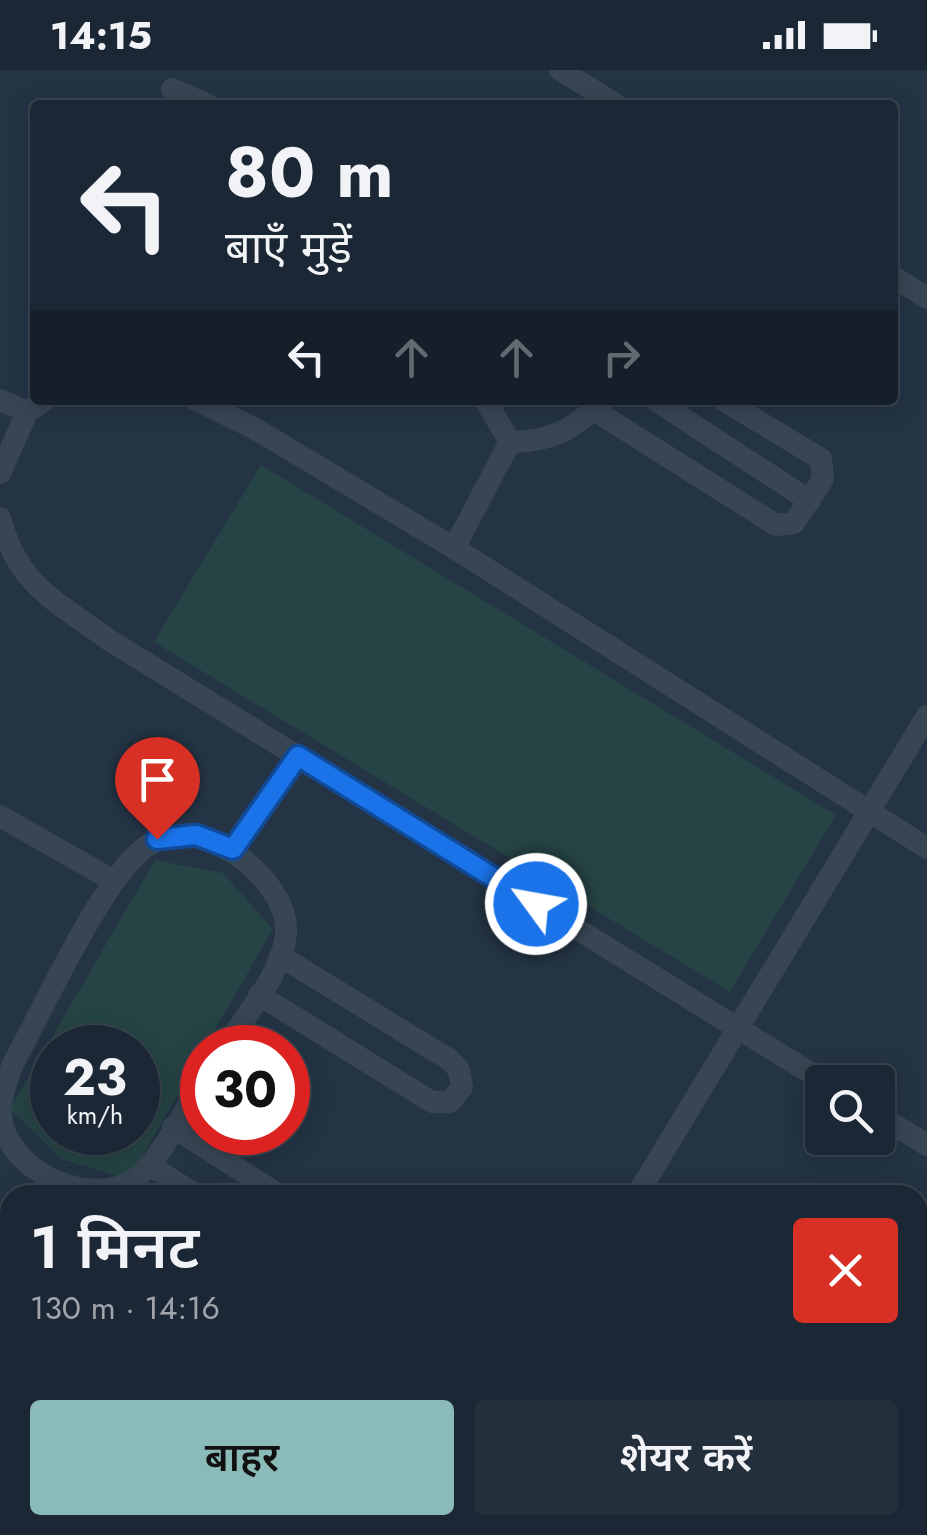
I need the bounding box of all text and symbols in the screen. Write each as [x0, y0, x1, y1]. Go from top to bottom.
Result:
text: 14:15 [50, 8, 152, 63]
text: 80 m [225, 122, 394, 223]
icon: left [60, 140, 190, 270]
text: बाएँ मुड़ें [225, 215, 352, 280]
icon: left [279, 330, 334, 385]
icon: ahead [384, 330, 439, 385]
icon: ahead [489, 330, 544, 385]
icon: right [594, 330, 649, 385]
pin [115, 737, 200, 840]
icon: arrive [130, 752, 185, 807]
position arrow [484, 852, 588, 956]
speed limit sign: 30 [180, 1025, 310, 1155]
text: 23 [63, 1041, 127, 1114]
map controls [805, 1065, 895, 1155]
button: search [805, 1065, 895, 1155]
text: km/h [67, 1097, 123, 1133]
text: 1 मिनट [30, 1204, 199, 1291]
button: close [793, 1218, 898, 1323]
text: 130 m · 14:16 [30, 1285, 220, 1331]
button: बाहर [30, 1400, 454, 1515]
button: शेयर करें [474, 1400, 898, 1515]

